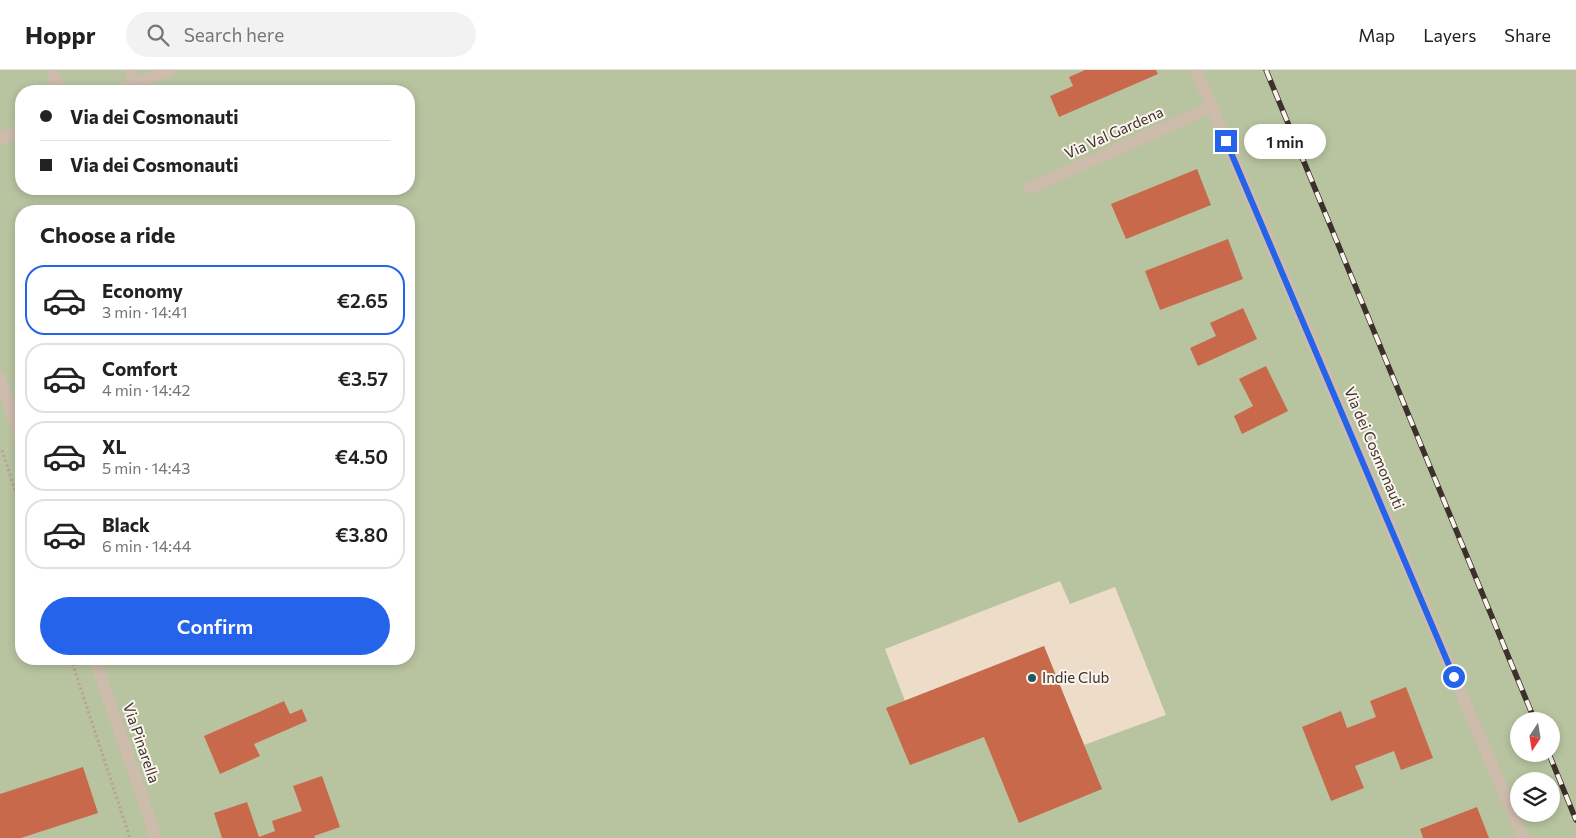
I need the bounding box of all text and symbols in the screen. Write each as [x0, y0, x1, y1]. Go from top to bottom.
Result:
search box [126, 12, 476, 57]
text: Hoppr [25, 20, 96, 49]
icon: search [144, 21, 172, 49]
text: Search here [184, 23, 284, 46]
text: Map [1358, 24, 1395, 46]
text: Layers [1423, 24, 1476, 46]
text: Share [1504, 24, 1551, 46]
street label: Via Val Gardena [1061, 102, 1166, 162]
text: Via dei Cosmonauti [70, 105, 239, 128]
callout: 1 min [1244, 124, 1326, 158]
route end [1215, 130, 1237, 152]
text: 1 min [1266, 132, 1304, 151]
text: Via dei Cosmonauti [70, 153, 239, 176]
text: Choose a ride [40, 221, 175, 248]
icon: car [42, 278, 87, 323]
text: Economy [102, 279, 183, 302]
text: €2.65 [337, 289, 388, 312]
text: 3 min · 14:41 [102, 302, 188, 321]
icon: car [42, 356, 87, 401]
text: Comfort [102, 357, 178, 380]
text: €3.57 [338, 367, 388, 390]
text: 4 min · 14:42 [102, 380, 190, 399]
street label: Via dei Cosmonauti [1341, 384, 1409, 511]
icon: car [42, 434, 87, 479]
text: XL [102, 435, 127, 458]
text: €4.50 [335, 445, 388, 468]
text: 5 min · 14:43 [102, 458, 190, 477]
icon: car [42, 512, 87, 557]
text: Black [102, 513, 150, 536]
text: €3.80 [335, 523, 388, 546]
text: 6 min · 14:44 [102, 536, 191, 555]
button: Confirm [40, 597, 390, 655]
route start [1443, 666, 1465, 688]
place label: Indie Club [1042, 668, 1110, 686]
marker: Indie Club [1026, 672, 1038, 684]
street label: Via Pinarella [120, 700, 164, 785]
north arrow [1510, 712, 1560, 762]
map controls [1510, 712, 1560, 822]
button: layers [1510, 772, 1560, 822]

